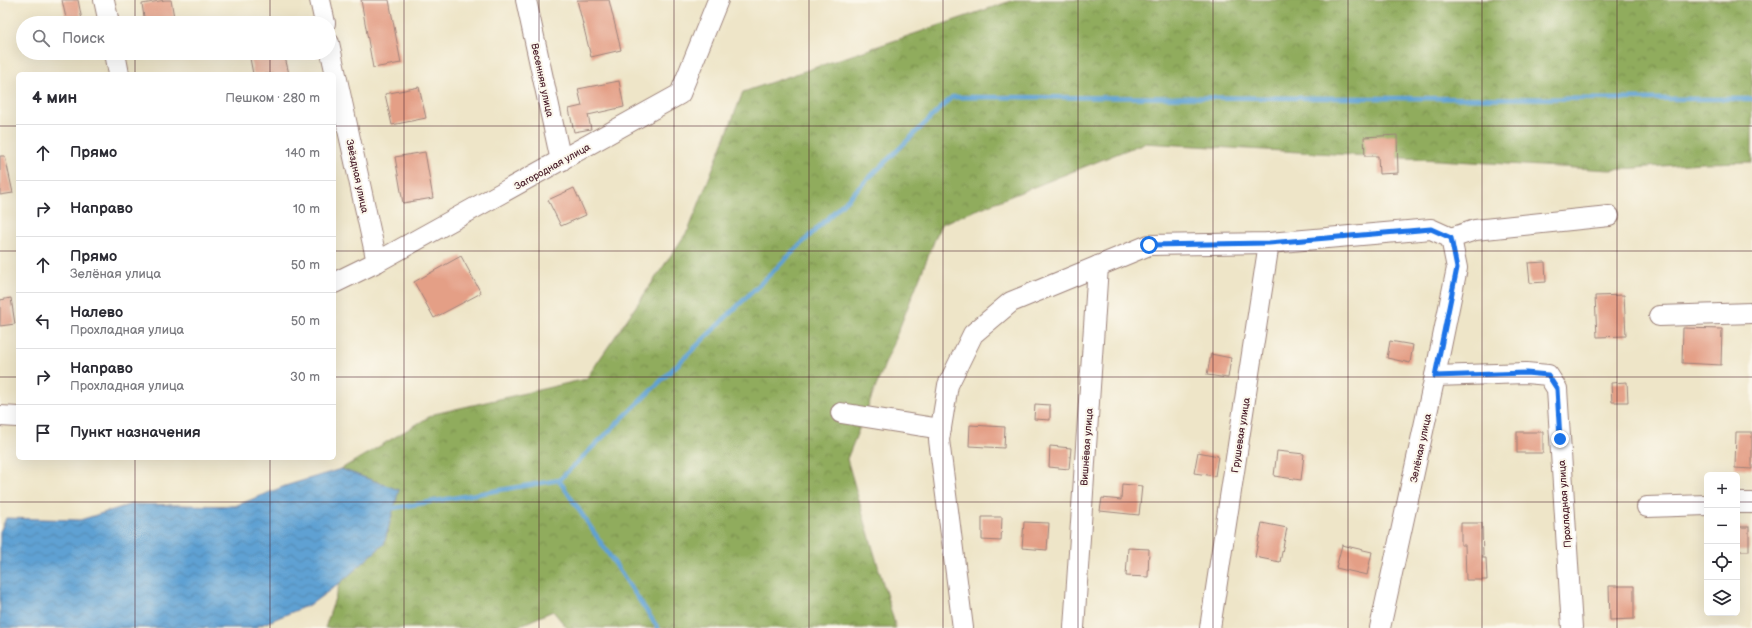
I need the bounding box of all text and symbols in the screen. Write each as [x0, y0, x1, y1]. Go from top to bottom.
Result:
search box [16, 16, 336, 60]
icon: search [30, 27, 52, 49]
text: Поиск [62, 29, 105, 48]
street label: Весенняя улица [528, 42, 556, 118]
text: 4 мин [32, 88, 77, 108]
text: Пешком · 280 m [225, 90, 320, 106]
street label: Звёздная улица [343, 138, 371, 214]
street label: Загородная улица [512, 141, 593, 193]
icon: ahead [32, 142, 54, 164]
text: Прямо [70, 143, 117, 162]
text: 140 m [285, 145, 320, 161]
icon: right [32, 198, 54, 220]
text: Направо [70, 199, 133, 218]
text: 10 m [293, 201, 320, 217]
route start [1140, 236, 1158, 254]
text: Прямо [70, 247, 117, 266]
icon: ahead [32, 254, 54, 276]
text: 50 m [291, 257, 320, 273]
text: Зелёная улица [70, 266, 161, 282]
text: Налево [70, 303, 123, 322]
icon: left [32, 310, 54, 332]
text: 50 m [291, 313, 320, 329]
text: Прохладная улица [70, 322, 184, 338]
text: Направо [70, 359, 133, 378]
icon: right [32, 366, 54, 388]
text: 30 m [290, 369, 320, 385]
text: Прохладная улица [70, 378, 184, 394]
street label: Грушевая улица [1229, 397, 1253, 474]
street label: Вишнёвая улица [1078, 408, 1096, 486]
street label: Зелёная улица [1408, 413, 1434, 484]
icon: arrive [32, 422, 54, 444]
text: Пункт назначения [70, 423, 201, 442]
route end [1551, 430, 1569, 448]
street label: Прохладная улица [1556, 460, 1574, 548]
map controls [1704, 472, 1740, 616]
button: + [1704, 472, 1740, 508]
button: − [1704, 508, 1740, 544]
button: locate [1704, 544, 1740, 580]
button: layers [1704, 580, 1740, 616]

